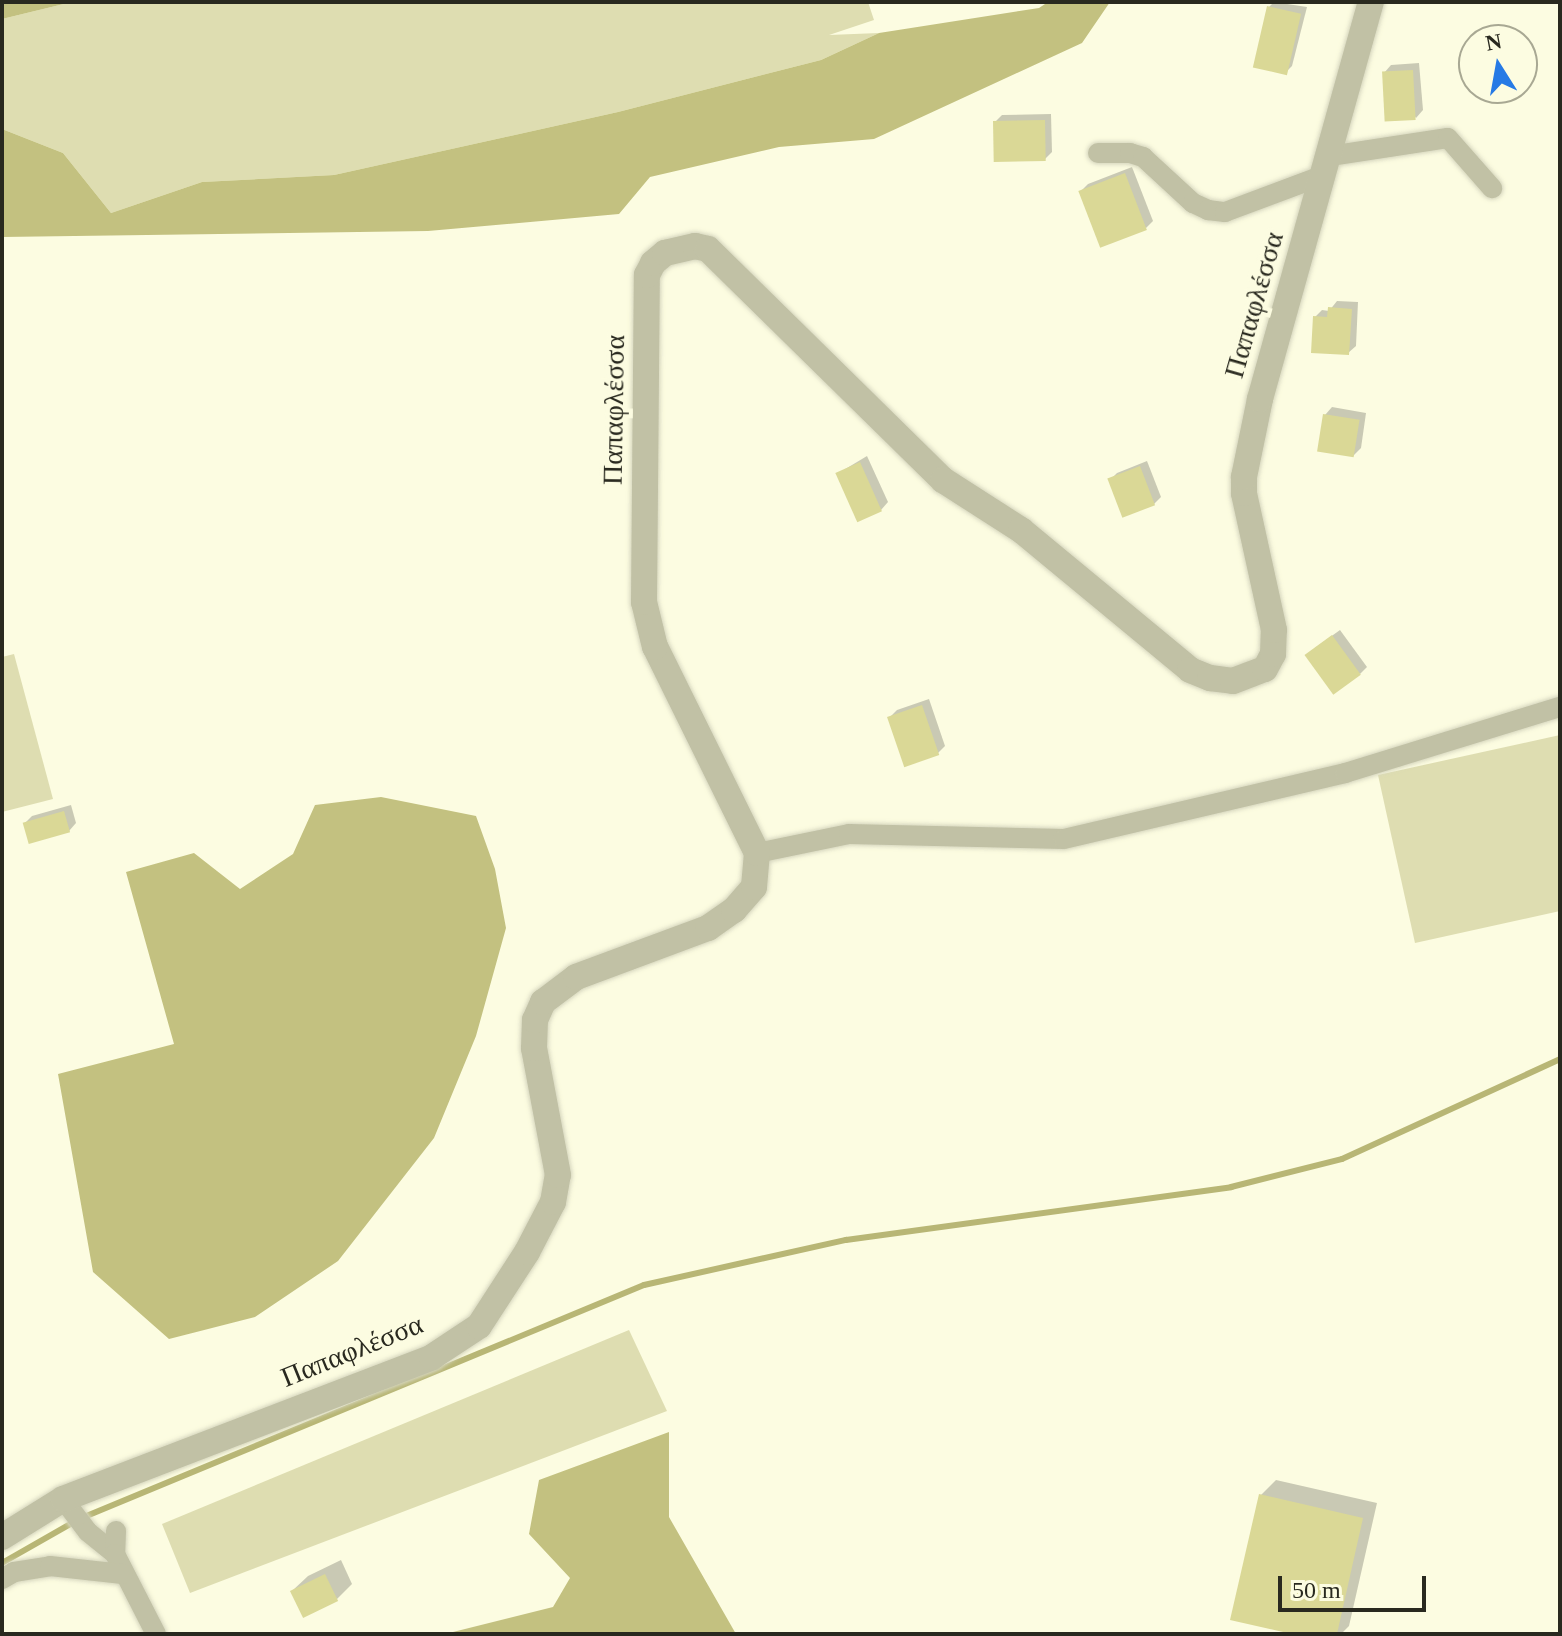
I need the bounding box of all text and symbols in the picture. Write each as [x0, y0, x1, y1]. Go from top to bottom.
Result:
north arrow [1458, 24, 1538, 104]
text: N [1484, 28, 1504, 56]
street label: Παπαφλέσσα [1217, 228, 1291, 382]
street label: Παπαφλέσσα [596, 335, 632, 485]
street label: Παπαφλέσσα [276, 1307, 428, 1395]
scale bar [1282, 1560, 1430, 1610]
text: 50 m [1292, 1577, 1341, 1603]

